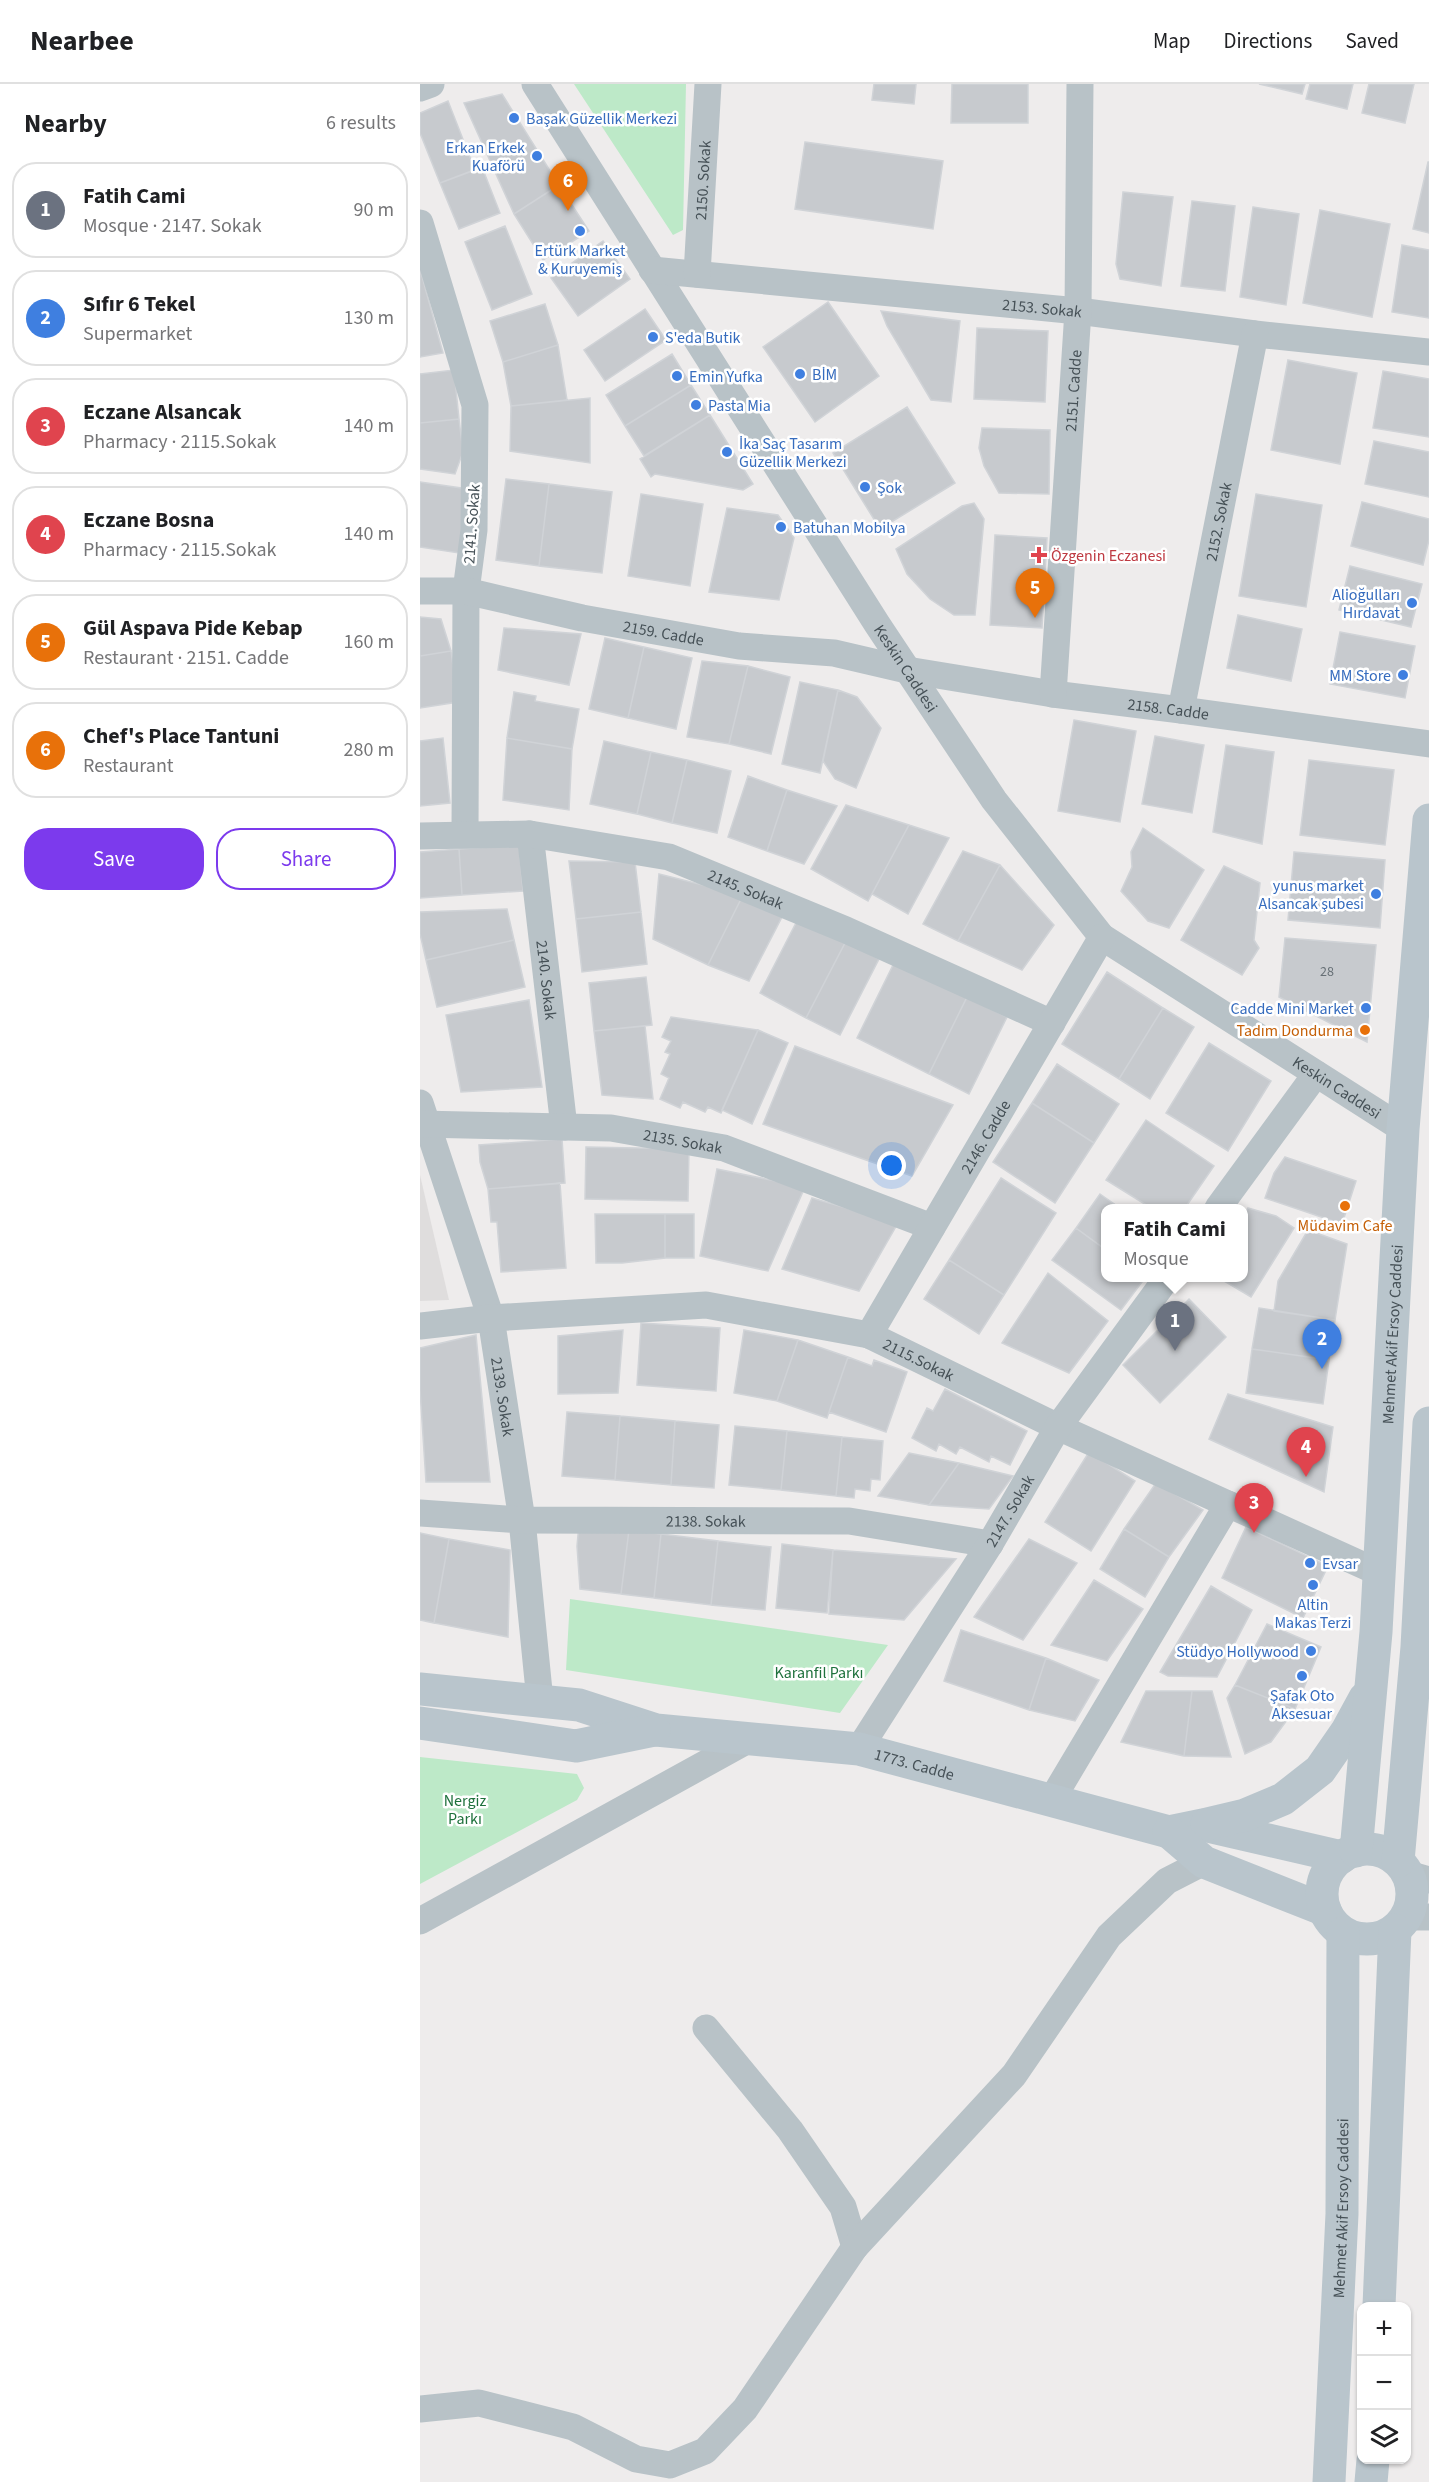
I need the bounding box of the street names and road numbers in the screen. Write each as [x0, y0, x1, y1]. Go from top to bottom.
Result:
street label: 2150. Sokak [690, 140, 717, 221]
street label: 2153. Sokak [1001, 294, 1083, 323]
street label: 2151. Cadde [1060, 349, 1087, 432]
street label: 2152. Sokak [1201, 480, 1238, 563]
street label: 2141. Sokak [458, 483, 486, 565]
street label: 2159. Cadde [621, 616, 706, 652]
street label: Keskin Caddesi [868, 620, 943, 717]
street label: 2158. Cadde [1126, 693, 1210, 726]
street label: 2145. Sokak [704, 864, 787, 915]
street label: 2140. Sokak [530, 939, 561, 1021]
street label: Keskin Caddesi [1288, 1051, 1385, 1124]
street label: 2146. Cadde [956, 1096, 1016, 1178]
street label: 2135. Sokak [641, 1124, 724, 1160]
street label: Mehmet Akif Ersoy Caddesi [1377, 1244, 1409, 1425]
street label: 2115.Sokak [879, 1333, 958, 1387]
street label: 2139. Sokak [485, 1356, 519, 1438]
street label: 2147. Sokak [981, 1471, 1040, 1551]
street label: 2138. Sokak [666, 1510, 746, 1533]
street label: 1773. Cadde [872, 1744, 957, 1786]
street label: Mehmet Akif Ersoy Caddesi [1328, 2118, 1354, 2299]

